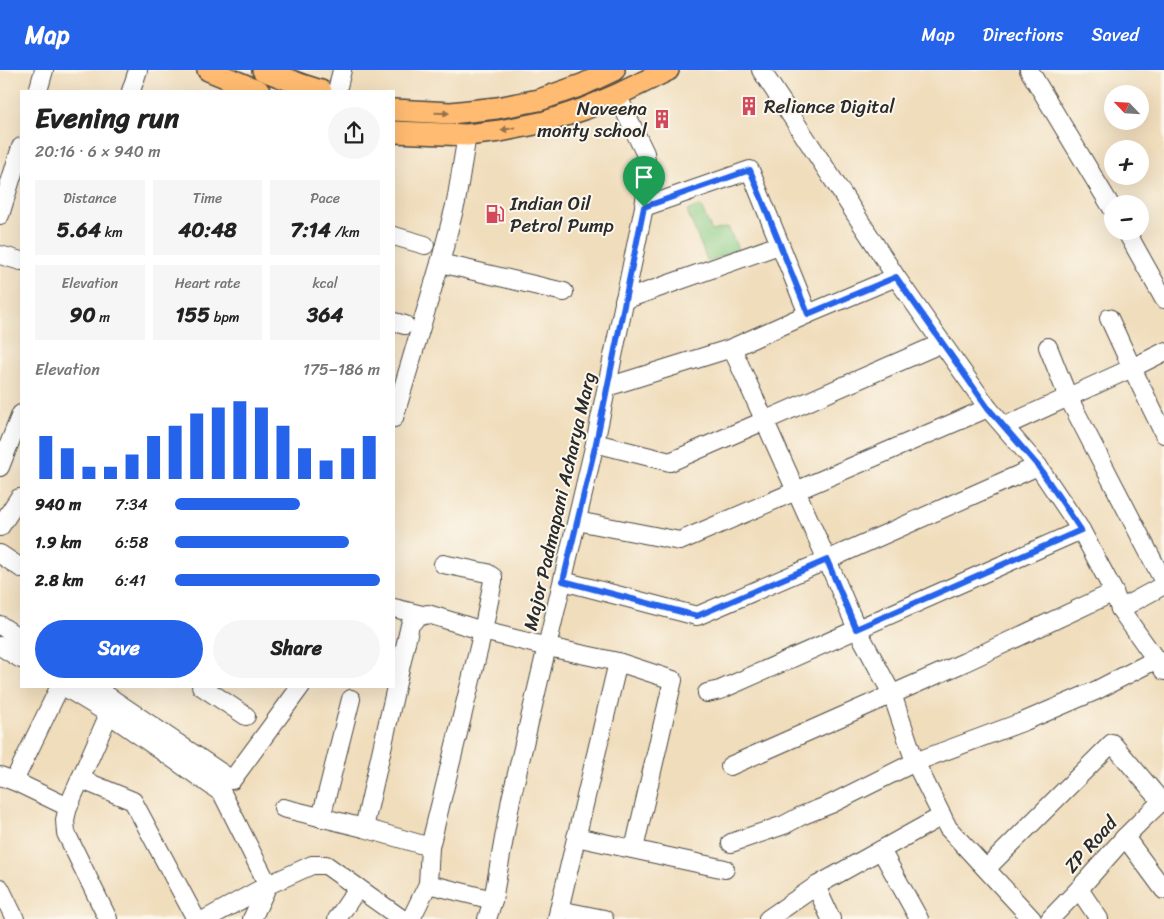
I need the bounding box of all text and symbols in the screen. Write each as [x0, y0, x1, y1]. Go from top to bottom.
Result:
text: Map [25, 14, 69, 56]
text: Map [922, 19, 955, 51]
text: Directions [983, 19, 1064, 51]
text: Saved [1092, 19, 1139, 51]
north arrow [1104, 85, 1149, 130]
map controls [1104, 85, 1149, 240]
place label: Reliance Digital [764, 90, 895, 123]
place label: Naveena monty school [537, 92, 648, 147]
text: Evening run [35, 93, 179, 142]
building icon: Reliance Digital [738, 95, 760, 117]
button: share [328, 107, 380, 159]
building icon: Naveena monty school [651, 108, 673, 130]
one-way arrow [435, 109, 451, 117]
one-way arrow [501, 125, 516, 133]
text: 20:16 · 6 × 940 m [35, 137, 160, 166]
button: + [1104, 140, 1149, 185]
pin [623, 156, 665, 207]
icon: arrive [630, 163, 658, 191]
text: Distance [63, 186, 116, 211]
text: Time [193, 186, 222, 211]
text: Pace [310, 186, 340, 211]
place label: Indian Oil Petrol Pump [509, 187, 614, 242]
button: − [1104, 195, 1149, 240]
fuel station icon: Indian Oil Petrol Pump [484, 203, 506, 225]
text: 5.64 [57, 211, 101, 249]
text: 40:48 [178, 211, 237, 249]
text: 7:14 [291, 211, 331, 249]
text: km [101, 220, 123, 245]
text: /km [331, 220, 360, 245]
text: Elevation [61, 271, 118, 296]
text: Heart rate [175, 271, 240, 296]
text: kcal [312, 271, 338, 296]
text: 90 [70, 296, 96, 334]
text: 155 [175, 296, 210, 334]
text: 364 [307, 296, 343, 334]
text: m [96, 305, 110, 330]
text: bpm [210, 305, 240, 330]
text: Elevation [35, 355, 100, 384]
text: 175–186 m [303, 355, 380, 384]
street label: Major Padmapani Acharya Marg [514, 369, 605, 634]
text: 940 m [35, 490, 81, 519]
text: 7:34 [115, 490, 148, 519]
text: 1.9 km [35, 528, 81, 557]
text: 6:58 [115, 528, 148, 557]
text: 2.8 km [35, 566, 84, 595]
text: 6:41 [115, 566, 146, 595]
button: Save [35, 620, 203, 678]
button: Share [213, 620, 380, 678]
street label: ZP Road [1055, 807, 1127, 881]

